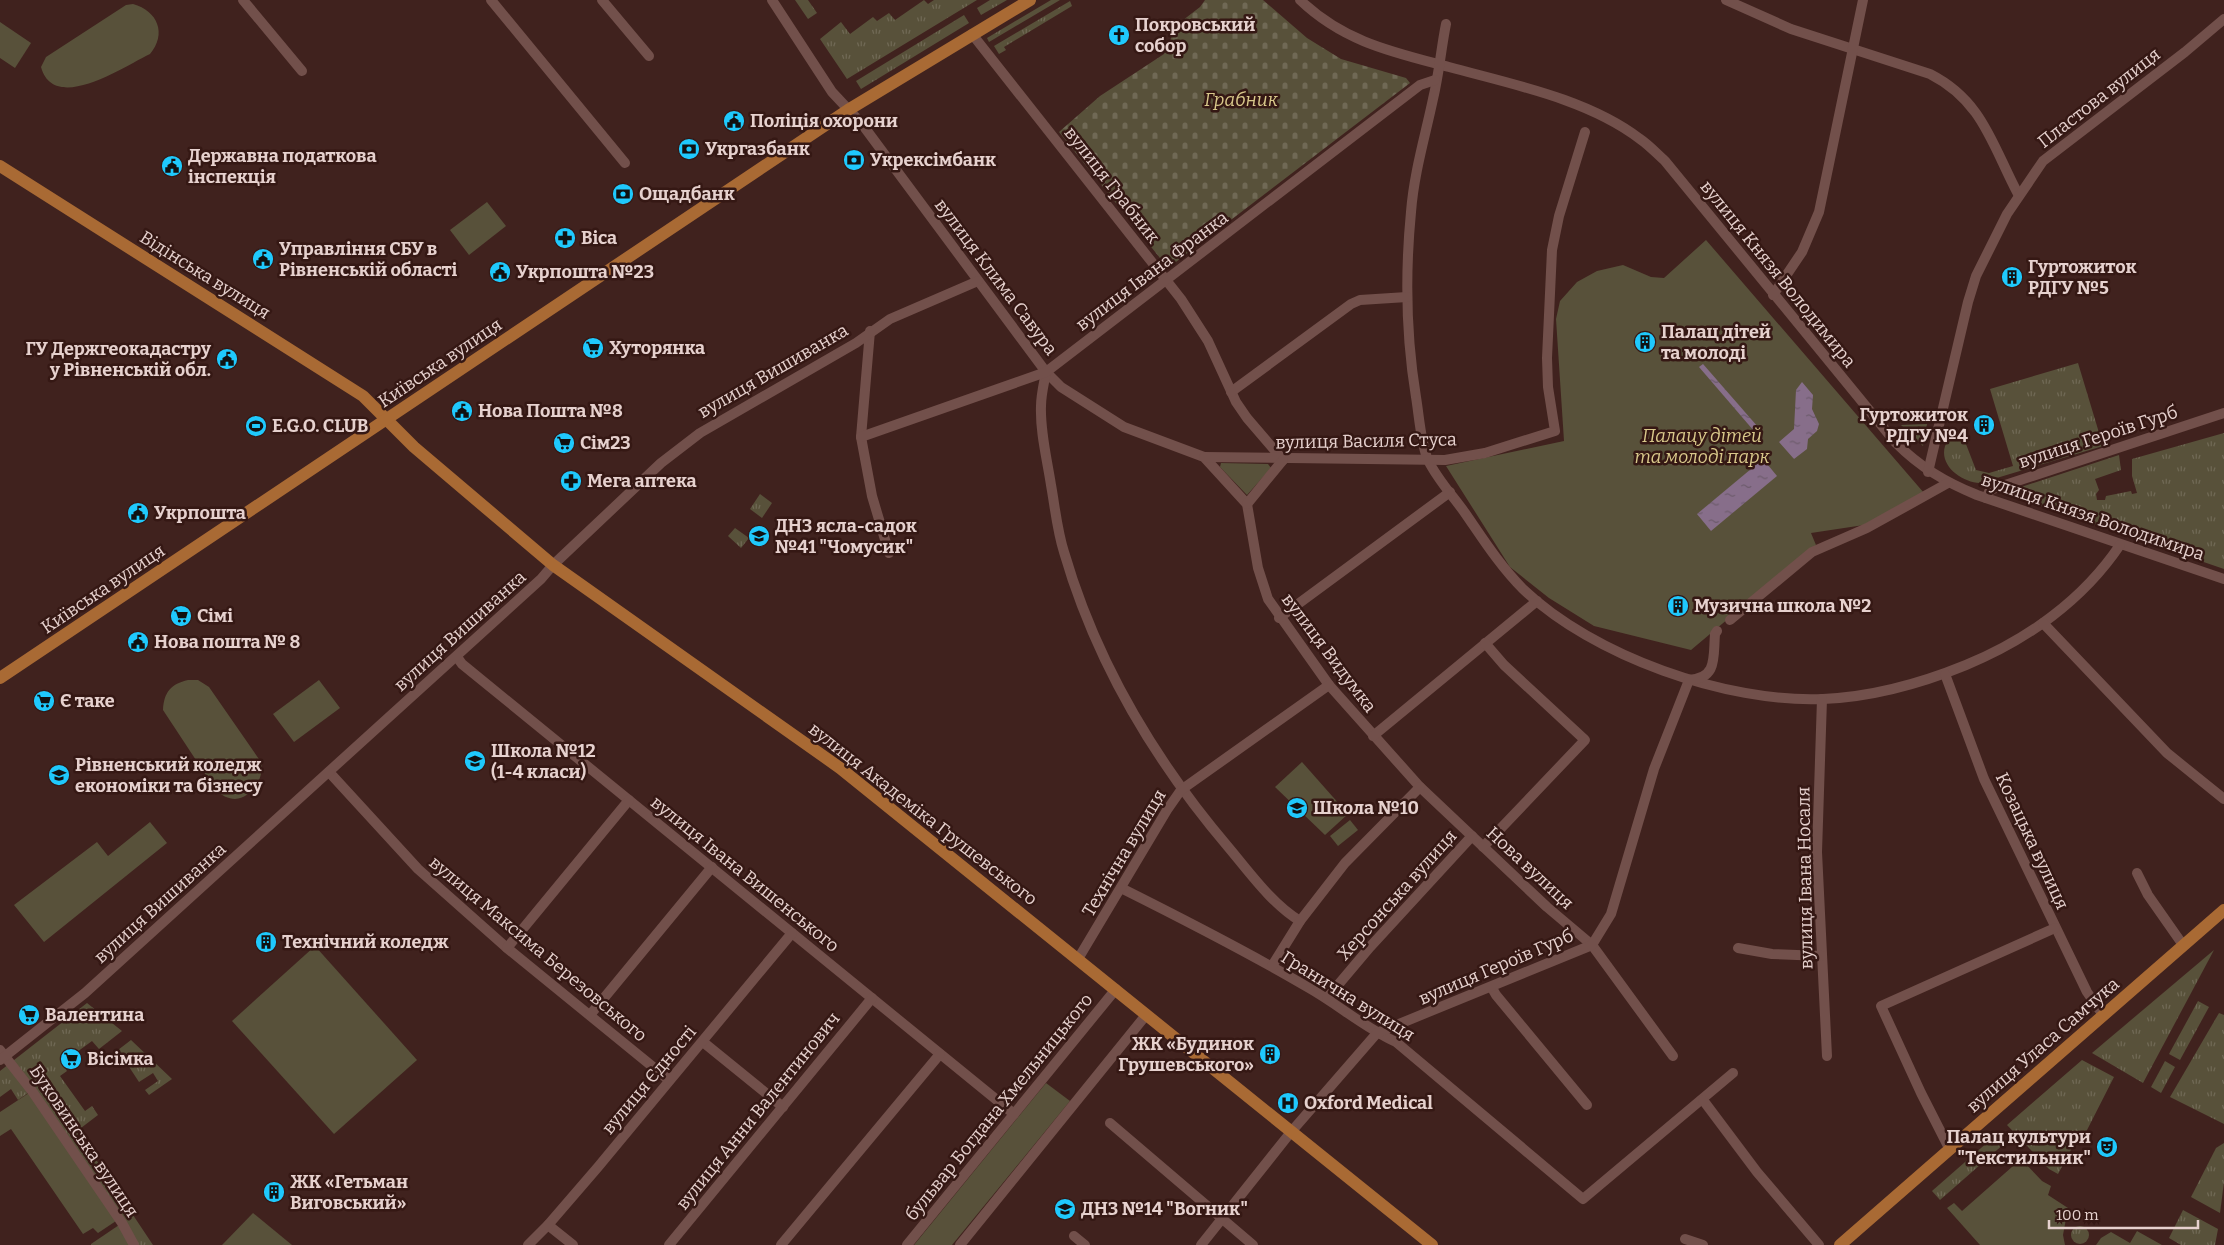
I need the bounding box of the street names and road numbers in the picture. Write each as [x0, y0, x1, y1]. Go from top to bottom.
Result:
street label: Пластова вулиця [2033, 43, 2165, 153]
street label: вулиця Грабник [1060, 122, 1165, 248]
street label: вулиця Князя Володимира [1696, 176, 1860, 372]
street label: вулиця Клима Савура [930, 194, 1062, 360]
street label: вулиця Івана Франка [1072, 206, 1233, 335]
street label: Відінська вулиця [136, 226, 274, 324]
street label: Київська вулиця [374, 313, 506, 413]
street label: вулиця Вишиванка [694, 319, 852, 423]
street label: вулиця Героїв Гурб [2016, 401, 2180, 473]
street label: вулиця Василя Стуса [1275, 428, 1457, 454]
street label: вулиця Князя Володимира [1979, 468, 2208, 566]
street label: Київська вулиця [37, 539, 169, 639]
street label: вулиця Вишиванка [390, 566, 530, 696]
street label: вулиця Видумка [1277, 589, 1381, 717]
street label: вулиця Академіка Грушевського [804, 718, 1042, 910]
street label: Козацька вулиця [1991, 769, 2073, 913]
street label: Технічна вулиця [1077, 785, 1171, 921]
street label: вулиця Івана Носаля [1792, 786, 1818, 969]
street label: вулиця Івана Вишенського [646, 791, 844, 957]
street label: Нова вулиця [1482, 822, 1578, 914]
street label: Херсонська вулиця [1333, 825, 1461, 965]
street label: вулиця Вишиванка [90, 838, 230, 968]
street label: вулиця Максима Березовського [425, 851, 651, 1047]
street label: вулиця Героїв Гурб [1415, 924, 1577, 1010]
street label: Гранична вулиця [1277, 946, 1419, 1046]
street label: вулиця Уласа Самчука [1962, 973, 2124, 1117]
street label: бульвар Богдана Хмельницького [900, 989, 1098, 1225]
street label: вулиця Анни Валентинович [671, 1008, 845, 1214]
street label: вулиця Єдності [597, 1021, 701, 1139]
street label: Буковинська вулиця [25, 1061, 143, 1221]

